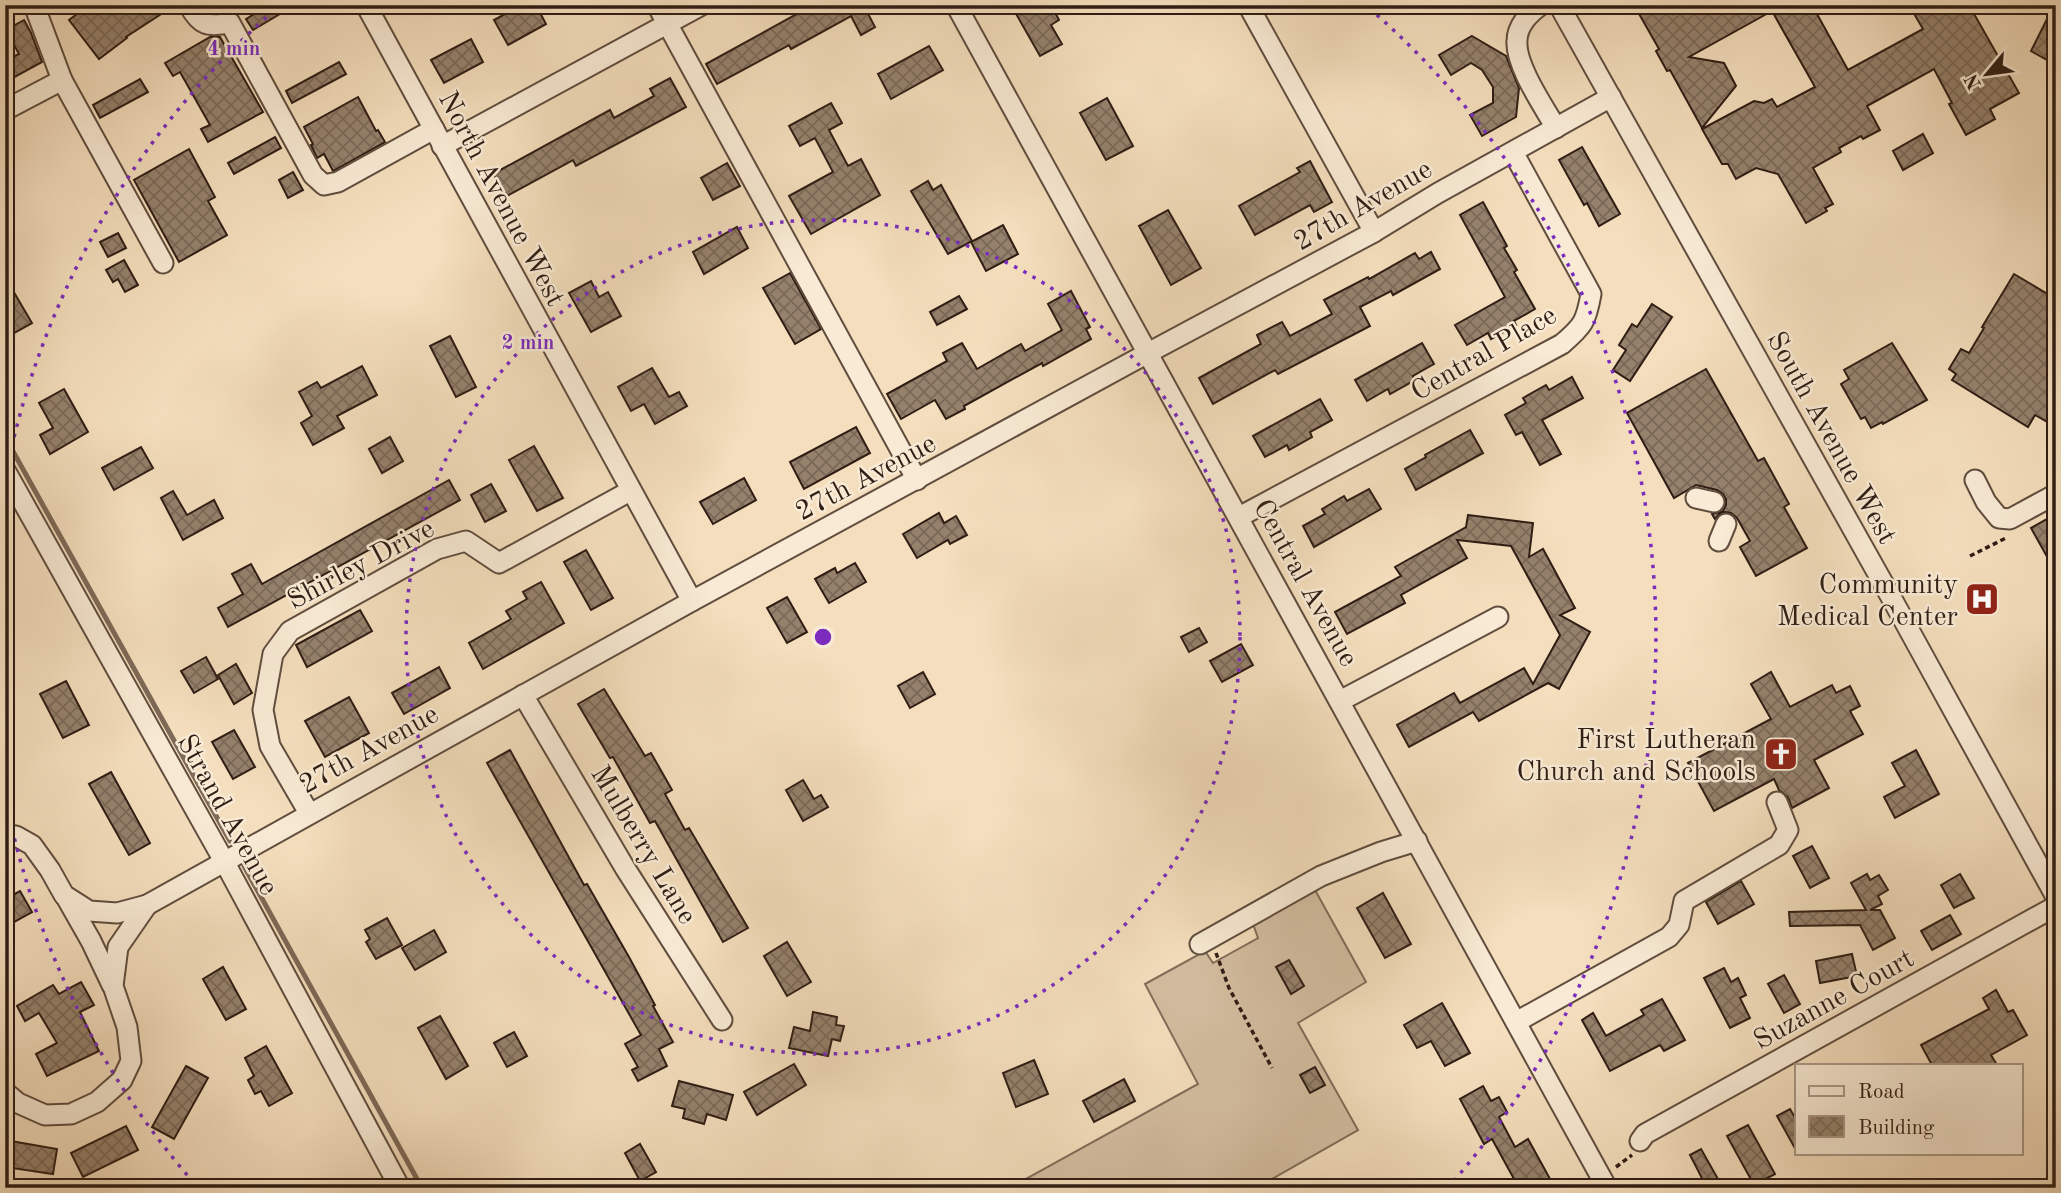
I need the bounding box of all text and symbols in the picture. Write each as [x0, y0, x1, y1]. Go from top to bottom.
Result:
north arrow [1952, 38, 2022, 108]
text: 4 min [208, 39, 260, 60]
text: N [1962, 70, 1986, 92]
street label: North Avenue West [432, 87, 569, 311]
street label: 27th Avenue [1290, 156, 1437, 257]
street label: Central Place [1407, 302, 1562, 407]
street label: South Avenue West [1760, 328, 1900, 549]
text: 2 min [502, 333, 554, 354]
street label: 27th Avenue [792, 430, 941, 527]
street label: Central Avenue [1247, 495, 1362, 672]
street label: Shirley Drive [283, 515, 440, 616]
place label: Community Medical Center [1777, 572, 1958, 632]
hospital icon: Community Medical Center [1963, 580, 2001, 618]
centre of rings [811, 625, 835, 649]
street label: 27th Avenue [295, 701, 444, 800]
place label: First Lutheran Church and Schools [1517, 727, 1756, 787]
street label: Strand Avenue [171, 730, 282, 901]
church icon: First Lutheran Church and Schools [1762, 735, 1800, 773]
street label: Mulberry Lane [584, 761, 701, 930]
street label: Suzanne Court [1750, 945, 1919, 1056]
legend [1795, 1064, 2022, 1154]
text: Road [1858, 1082, 1905, 1103]
text: Building [1858, 1118, 1935, 1139]

